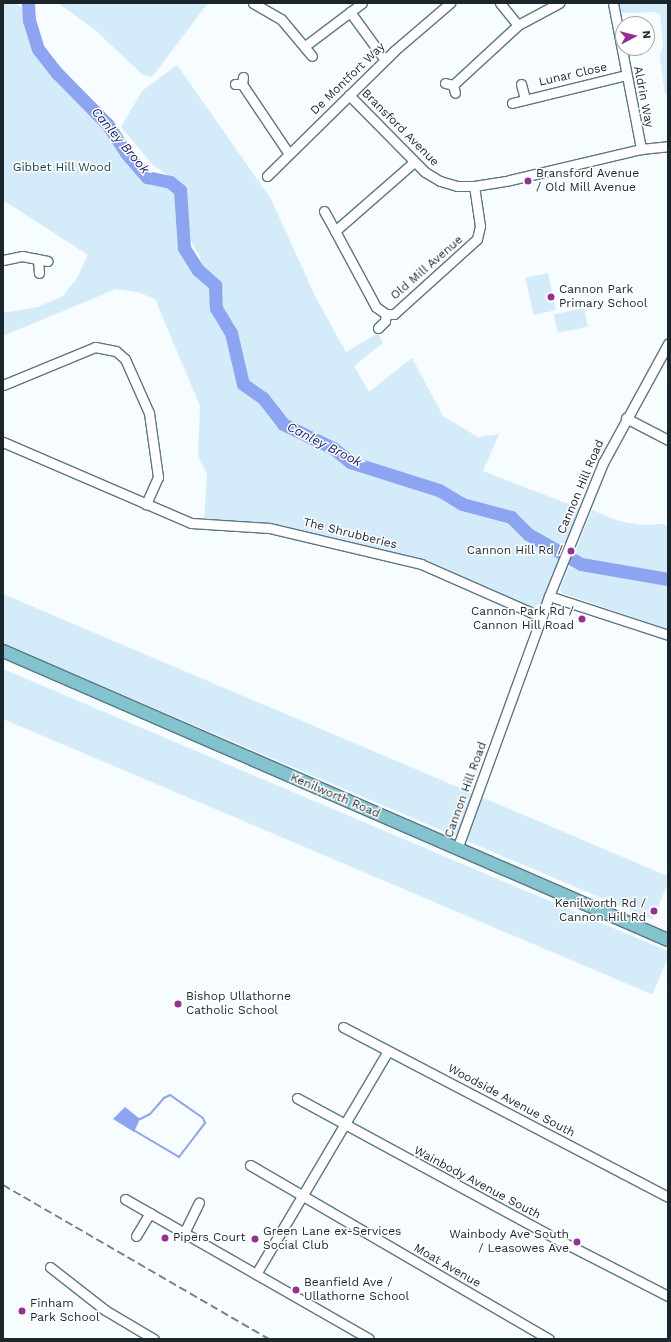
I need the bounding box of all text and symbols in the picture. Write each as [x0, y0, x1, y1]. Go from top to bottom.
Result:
north arrow [615, 16, 655, 56]
text: N [639, 30, 653, 39]
street label: De Montfort Way [308, 40, 388, 118]
street label: Lunar Close [537, 60, 609, 90]
street label: Aldrin Way [630, 65, 656, 129]
street label: Bransford Avenue [358, 86, 442, 170]
water label: Canley Brook [88, 105, 152, 177]
park label: Gibbet Hill Wood [12, 161, 112, 175]
place label: Bransford Avenue / Old Mill Avenue [536, 167, 640, 195]
marker: Bransford Avenue / Old Mill Avenue [523, 176, 533, 186]
street label: Old Mill Avenue [388, 233, 466, 303]
place label: Cannon Park Primary School [559, 283, 648, 311]
marker: Cannon Park Primary School [546, 292, 556, 302]
water label: Canley Brook [284, 419, 364, 471]
street label: Cannon Hill Road [555, 438, 607, 536]
street label: The Shrubberies [302, 515, 398, 553]
place label: Cannon Hill Rd / [466, 544, 563, 558]
marker: Cannon Hill Rd / [566, 546, 576, 556]
place label: Cannon Park Rd / Cannon Hill Road [471, 605, 574, 633]
marker: Cannon Park Rd / Cannon Hill Road [577, 614, 587, 624]
street label: Cannon Hill Road [442, 740, 490, 840]
street label: Kenilworth Road [288, 771, 382, 821]
place label: Kenilworth Rd / Cannon Hill Rd [555, 897, 646, 925]
marker: Kenilworth Rd / Cannon Hill Rd [649, 906, 659, 916]
place label: Bishop Ullathorne Catholic School [186, 990, 291, 1018]
marker: Bishop Ullathorne Catholic School [173, 999, 183, 1009]
street label: Woodside Avenue South [445, 1061, 577, 1141]
street label: Wainbody Avenue South [411, 1143, 543, 1223]
place label: Green Lane ex-Services Social Club [263, 1225, 401, 1253]
place label: Wainbody Ave South / Leasowes Ave [448, 1228, 569, 1256]
place label: Pipers Court [173, 1231, 245, 1245]
marker: Pipers Court [160, 1233, 170, 1243]
marker: Green Lane ex-Services Social Club [250, 1234, 260, 1244]
marker: Wainbody Ave South / Leasowes Ave [572, 1237, 582, 1247]
street label: Moat Avenue [411, 1241, 483, 1291]
place label: Beanfield Ave / Ullathorne School [304, 1276, 409, 1304]
marker: Beanfield Ave / Ullathorne School [291, 1285, 301, 1295]
place label: Finham Park School [30, 1297, 100, 1325]
marker: Finham Park School [17, 1306, 27, 1316]

